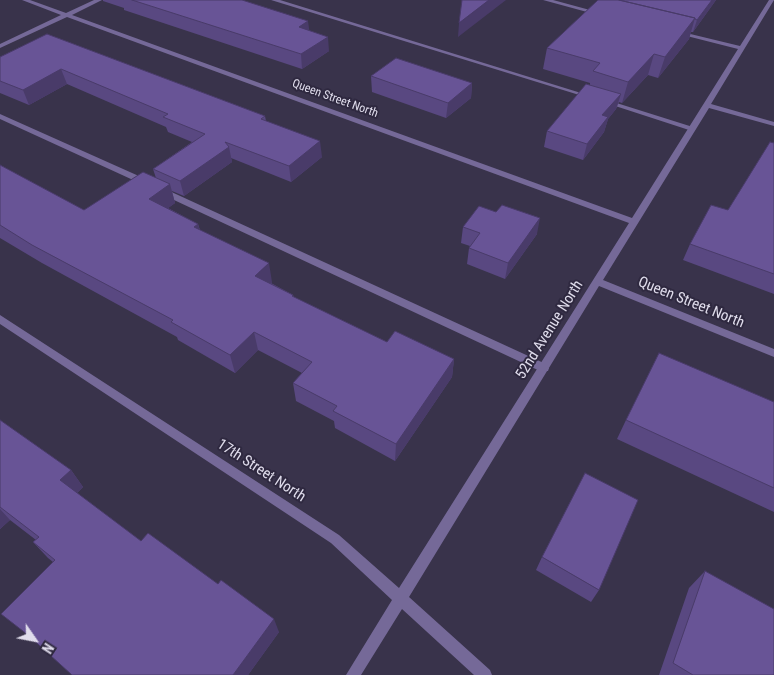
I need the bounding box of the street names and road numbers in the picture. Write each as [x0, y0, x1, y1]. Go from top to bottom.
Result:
street label: Queen Street North [290, 77, 380, 121]
street label: Queen Street North [635, 273, 747, 333]
street label: 52nd Avenue North [512, 277, 588, 383]
street label: 17th Street North [213, 436, 309, 506]

